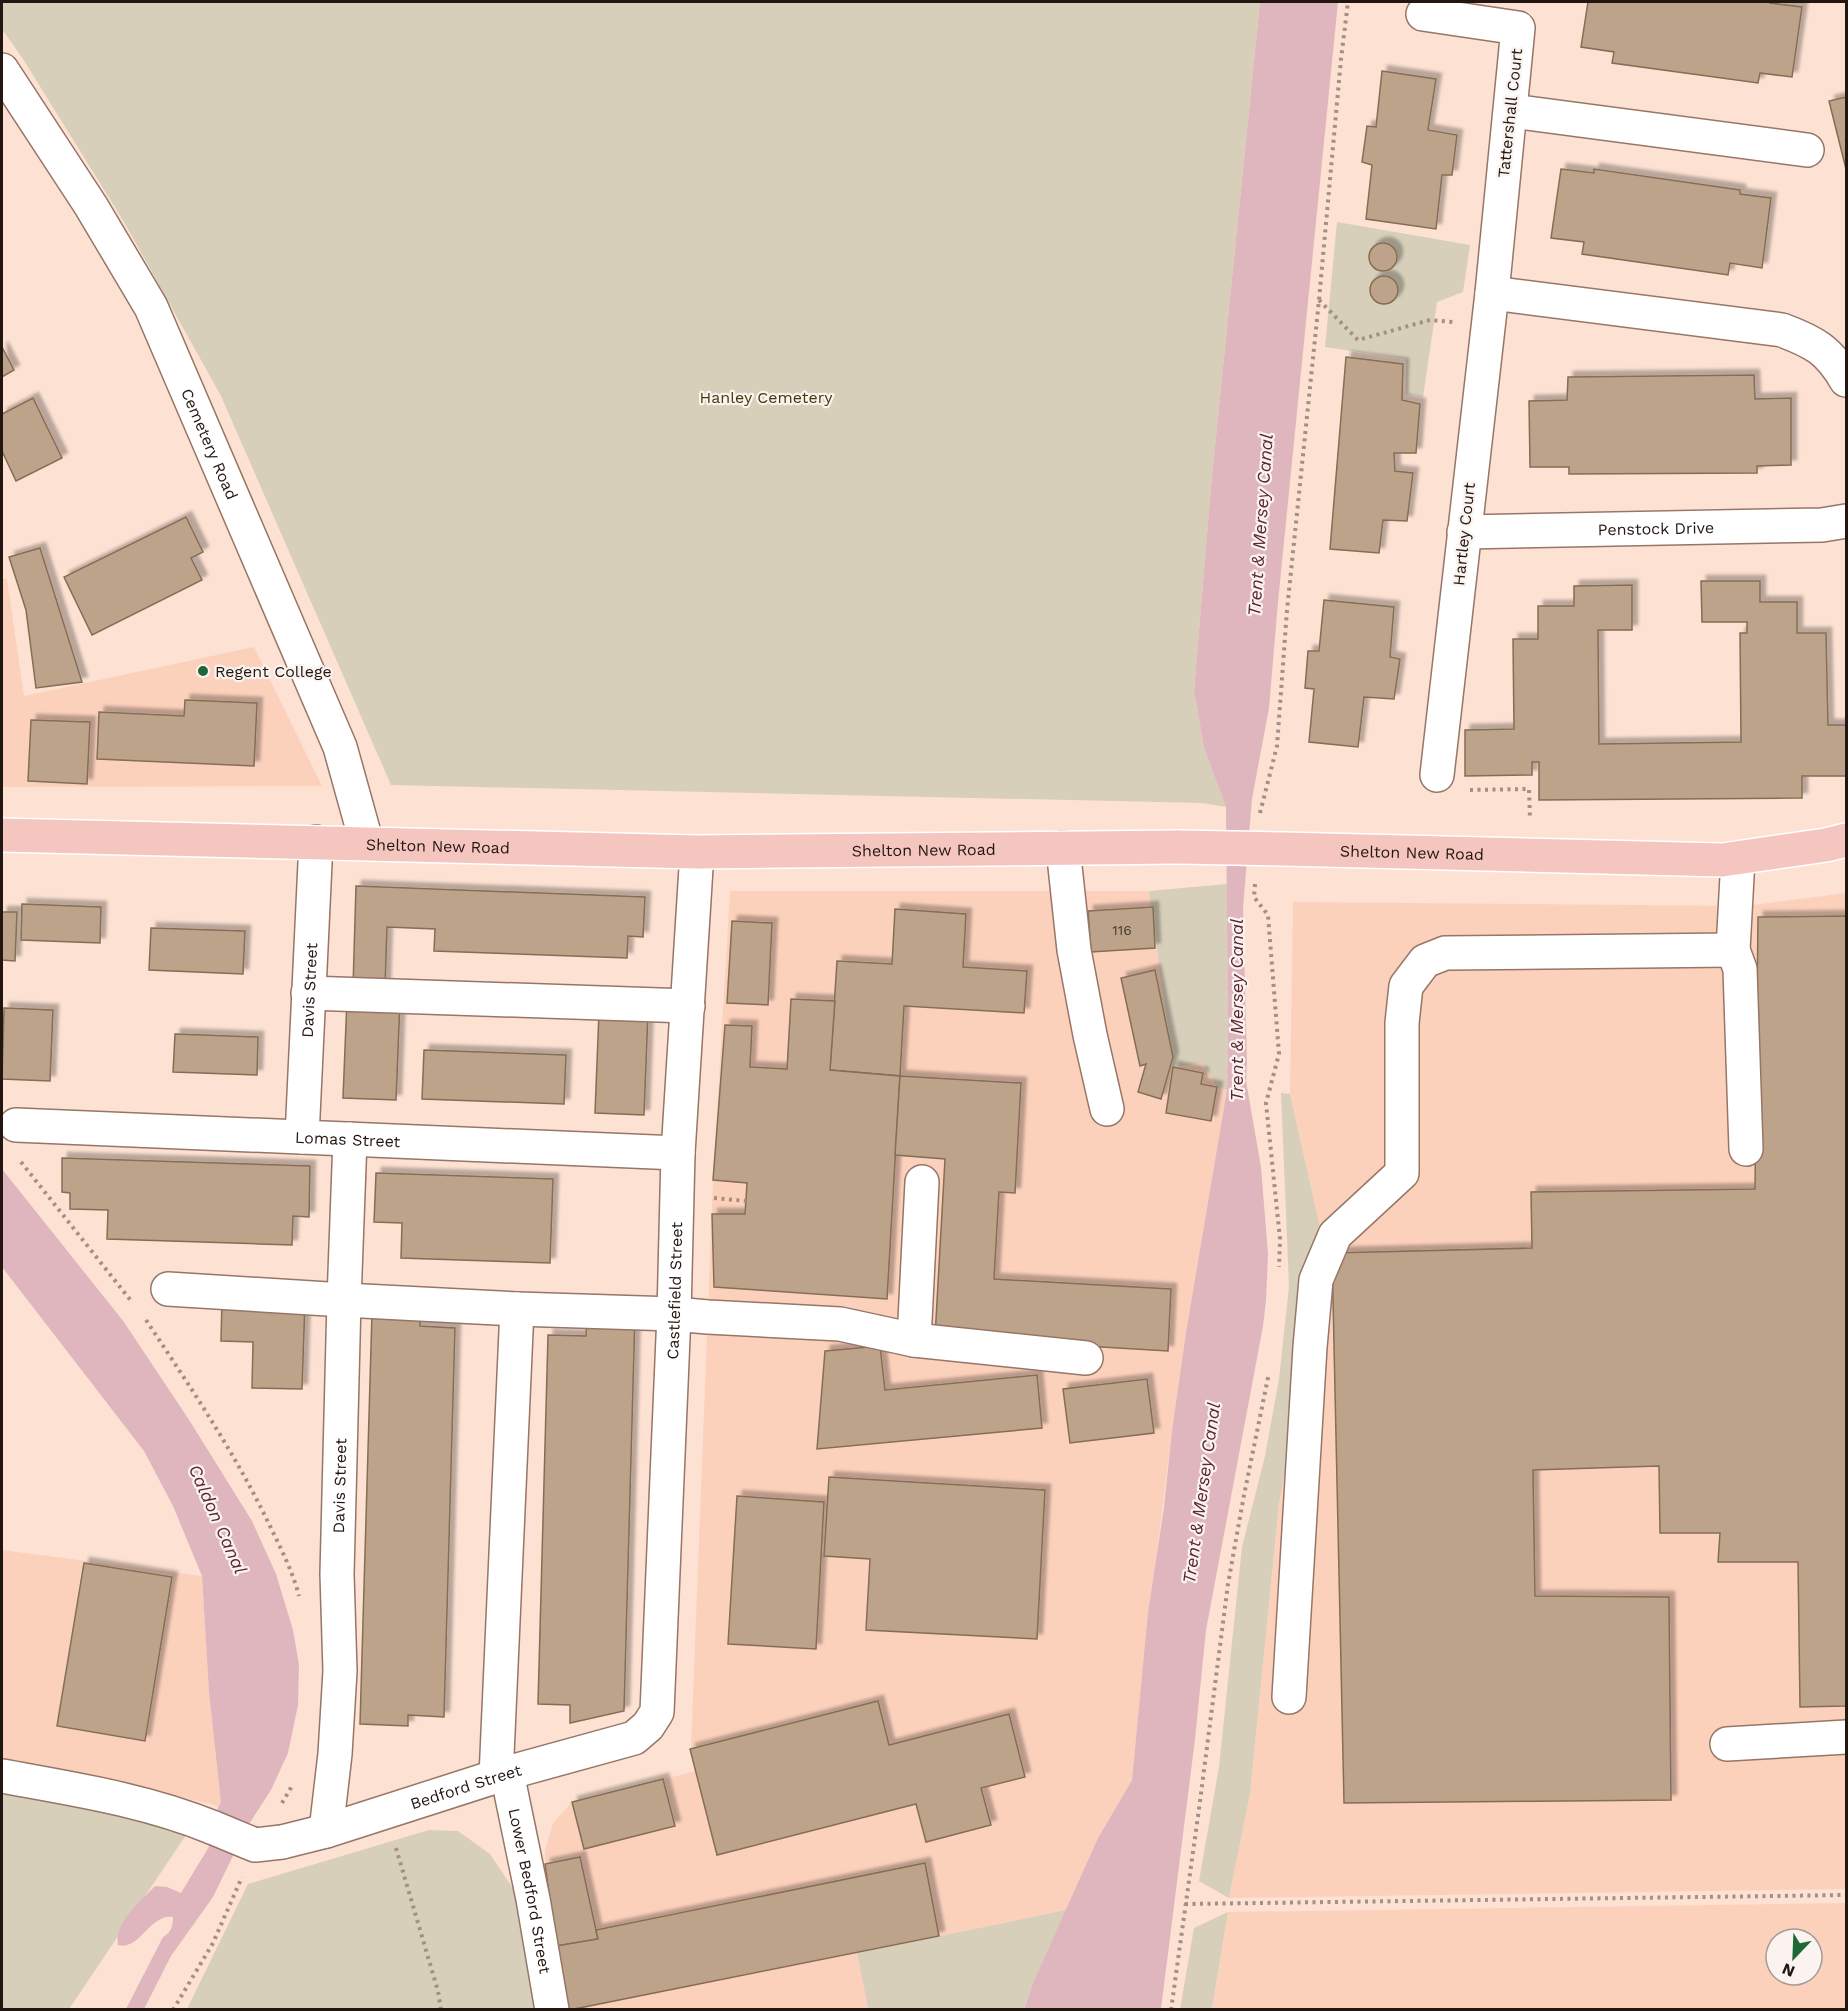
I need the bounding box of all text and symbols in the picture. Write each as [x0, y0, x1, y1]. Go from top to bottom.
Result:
street label: Tattershall Court [1494, 47, 1526, 179]
street label: Cemetery Road [178, 385, 242, 502]
park label: Hanley Cemetery [700, 388, 833, 407]
water label: Trent & Mersey Canal [1243, 433, 1277, 617]
street label: Hartley Court [1449, 481, 1479, 587]
street label: Penstock Drive [1598, 518, 1714, 539]
place label: Regent College [215, 662, 332, 681]
marker: Regent College [196, 664, 210, 678]
street label: Shelton New Road [366, 834, 510, 857]
street label: Shelton New Road [852, 839, 996, 860]
street label: Shelton New Road [1340, 841, 1484, 864]
water label: Trent & Mersey Canal [1226, 918, 1247, 1102]
house number: 116 [1112, 922, 1132, 938]
street label: Davis Street [297, 942, 321, 1038]
street label: Lomas Street [295, 1127, 401, 1151]
street label: Castlefield Street [663, 1221, 686, 1360]
water label: Trent & Mersey Canal [1178, 1401, 1224, 1585]
street label: Davis Street [329, 1438, 350, 1534]
water label: Caldon Canal [185, 1461, 251, 1577]
street label: Bedford Street [408, 1760, 524, 1813]
street label: Lower Bedford Street [505, 1806, 555, 1975]
north arrow [1764, 1927, 1824, 1987]
text: N [1779, 1959, 1798, 1981]

